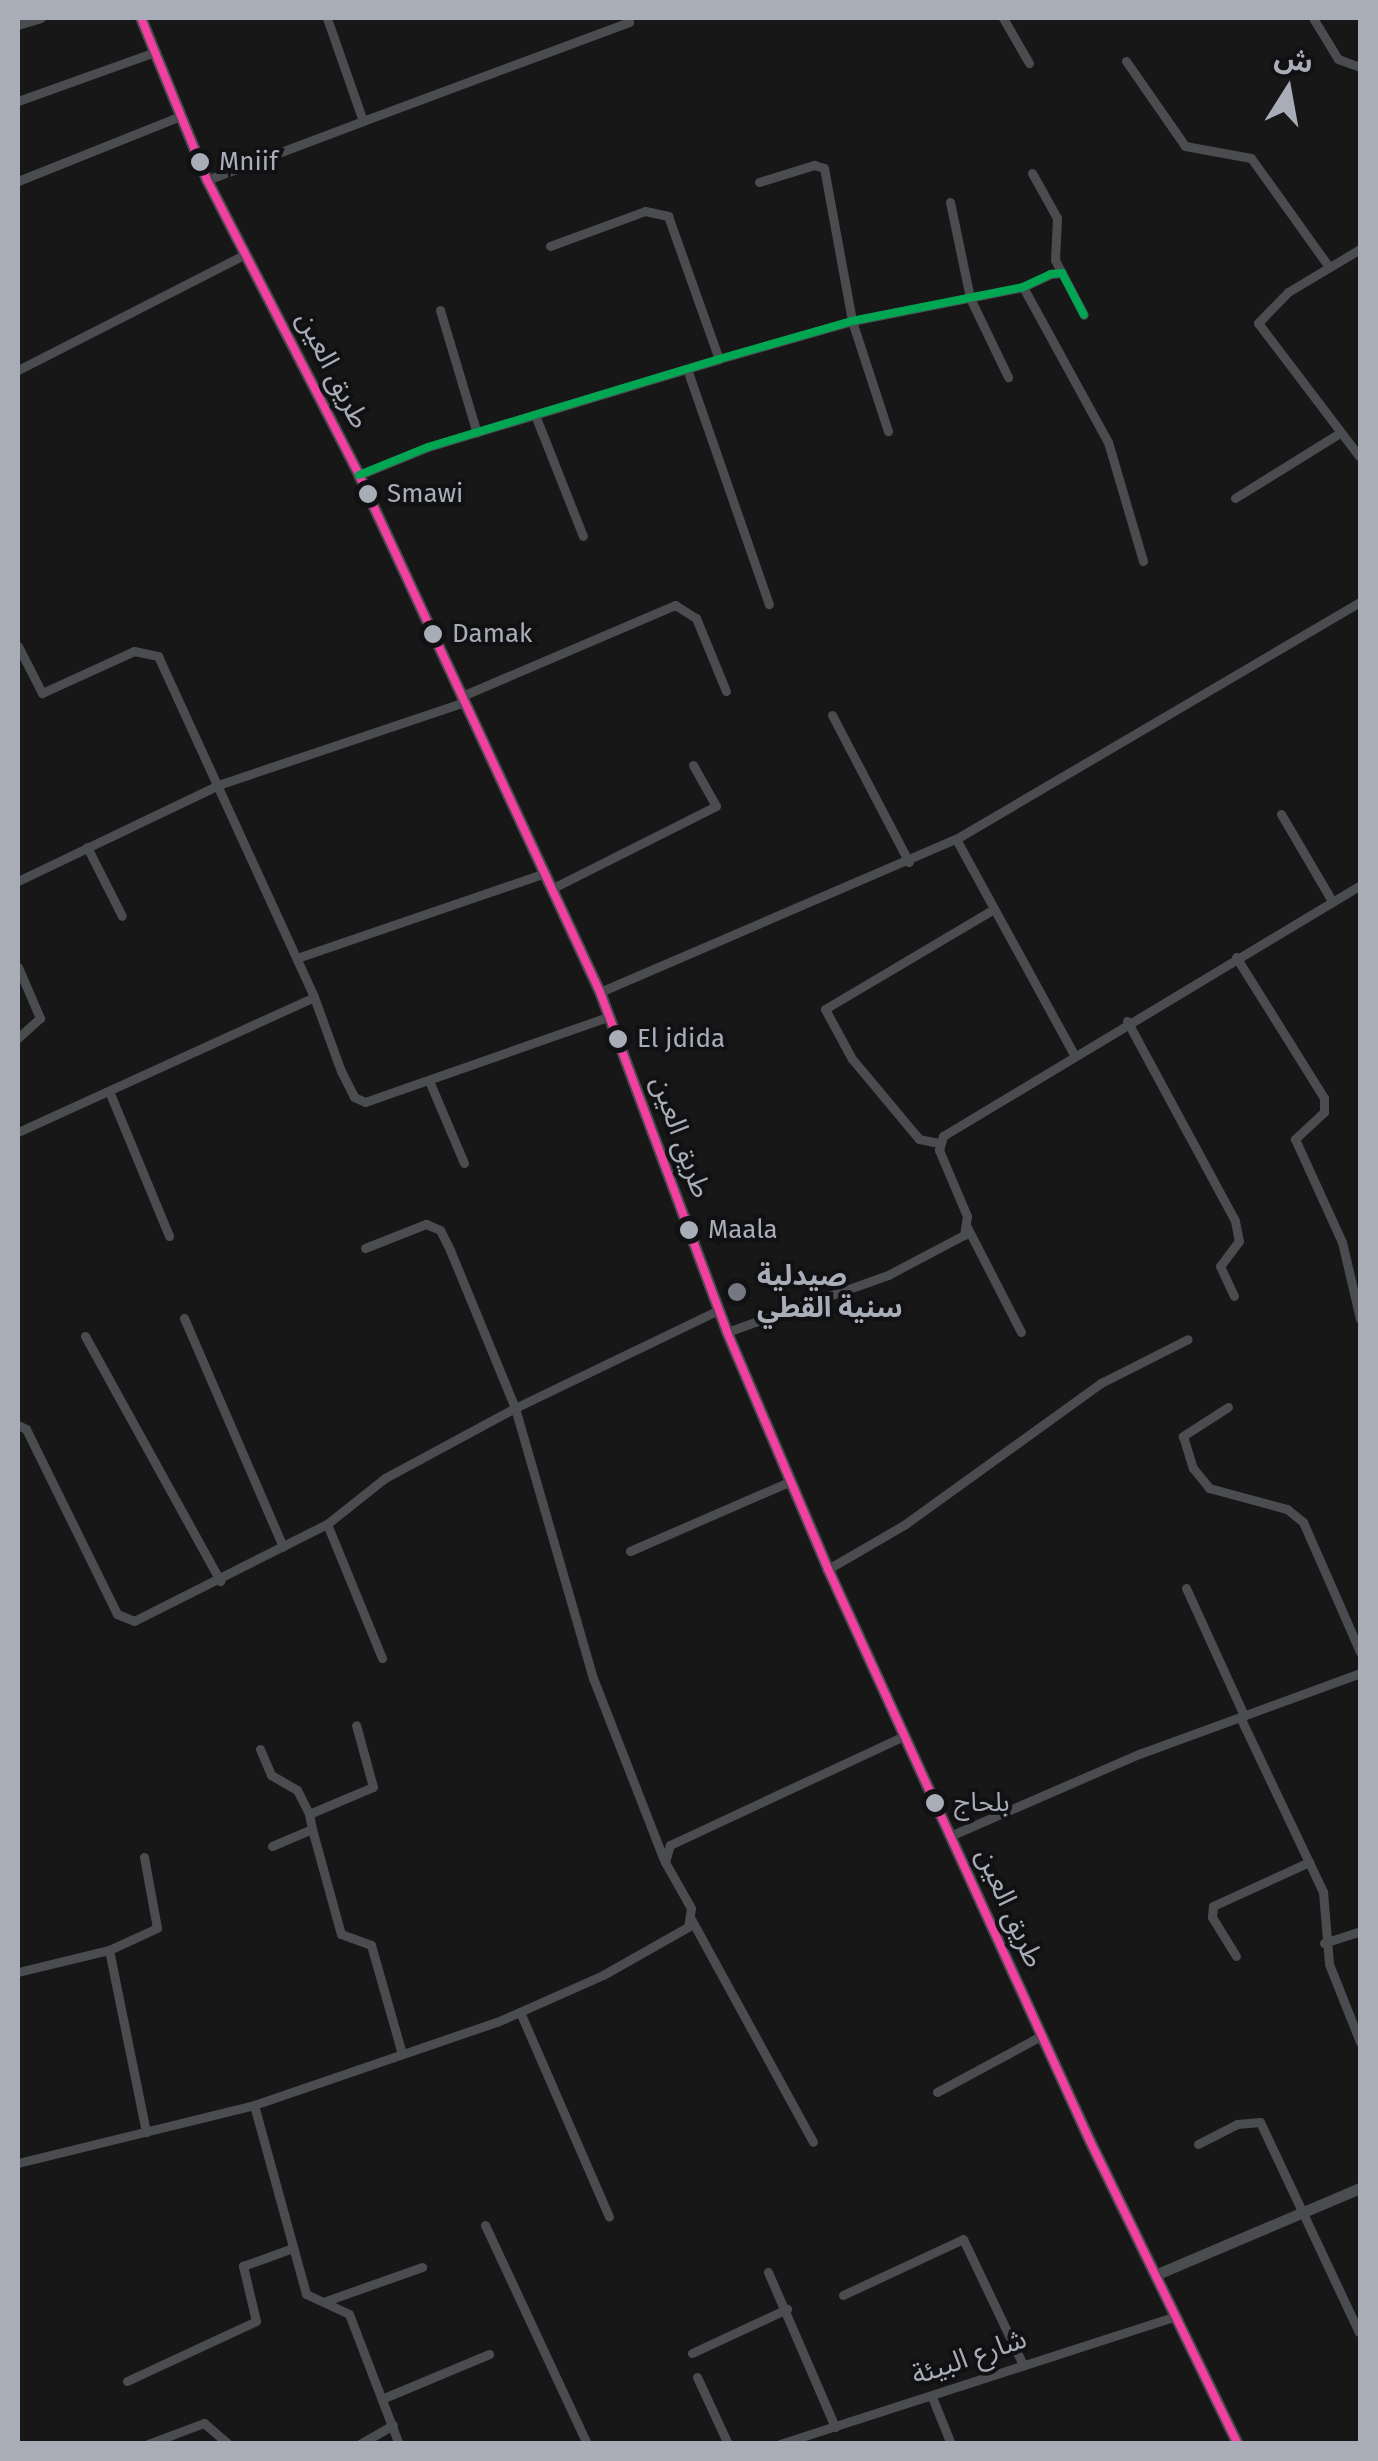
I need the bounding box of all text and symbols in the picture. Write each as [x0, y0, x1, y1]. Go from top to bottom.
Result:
north arrow [1238, 40, 1338, 140]
text: ش [1272, 40, 1316, 80]
place label: Mniif [219, 146, 278, 178]
marker: Mniif [190, 152, 210, 172]
street label: طريق العين [289, 306, 377, 434]
place label: Smawi [387, 478, 463, 510]
marker: Smawi [358, 484, 378, 504]
place label: Damak [452, 618, 532, 650]
marker: Damak [423, 624, 443, 644]
place label: El jdida [637, 1023, 725, 1055]
marker: El jdida [608, 1029, 628, 1049]
street label: طريق العين [643, 1072, 719, 1202]
place label: Maala [708, 1214, 778, 1246]
marker: Maala [679, 1220, 699, 1240]
place label: صيدلية سنية القطي [757, 1259, 903, 1325]
marker: صيدلية سنية القطي [726, 1281, 748, 1303]
place label: بلحاج [954, 1787, 1010, 1819]
marker: بلحاج [925, 1793, 945, 1813]
street label: طريق العين [969, 1843, 1051, 1973]
street label: شارع البيئة [907, 2322, 1031, 2392]

